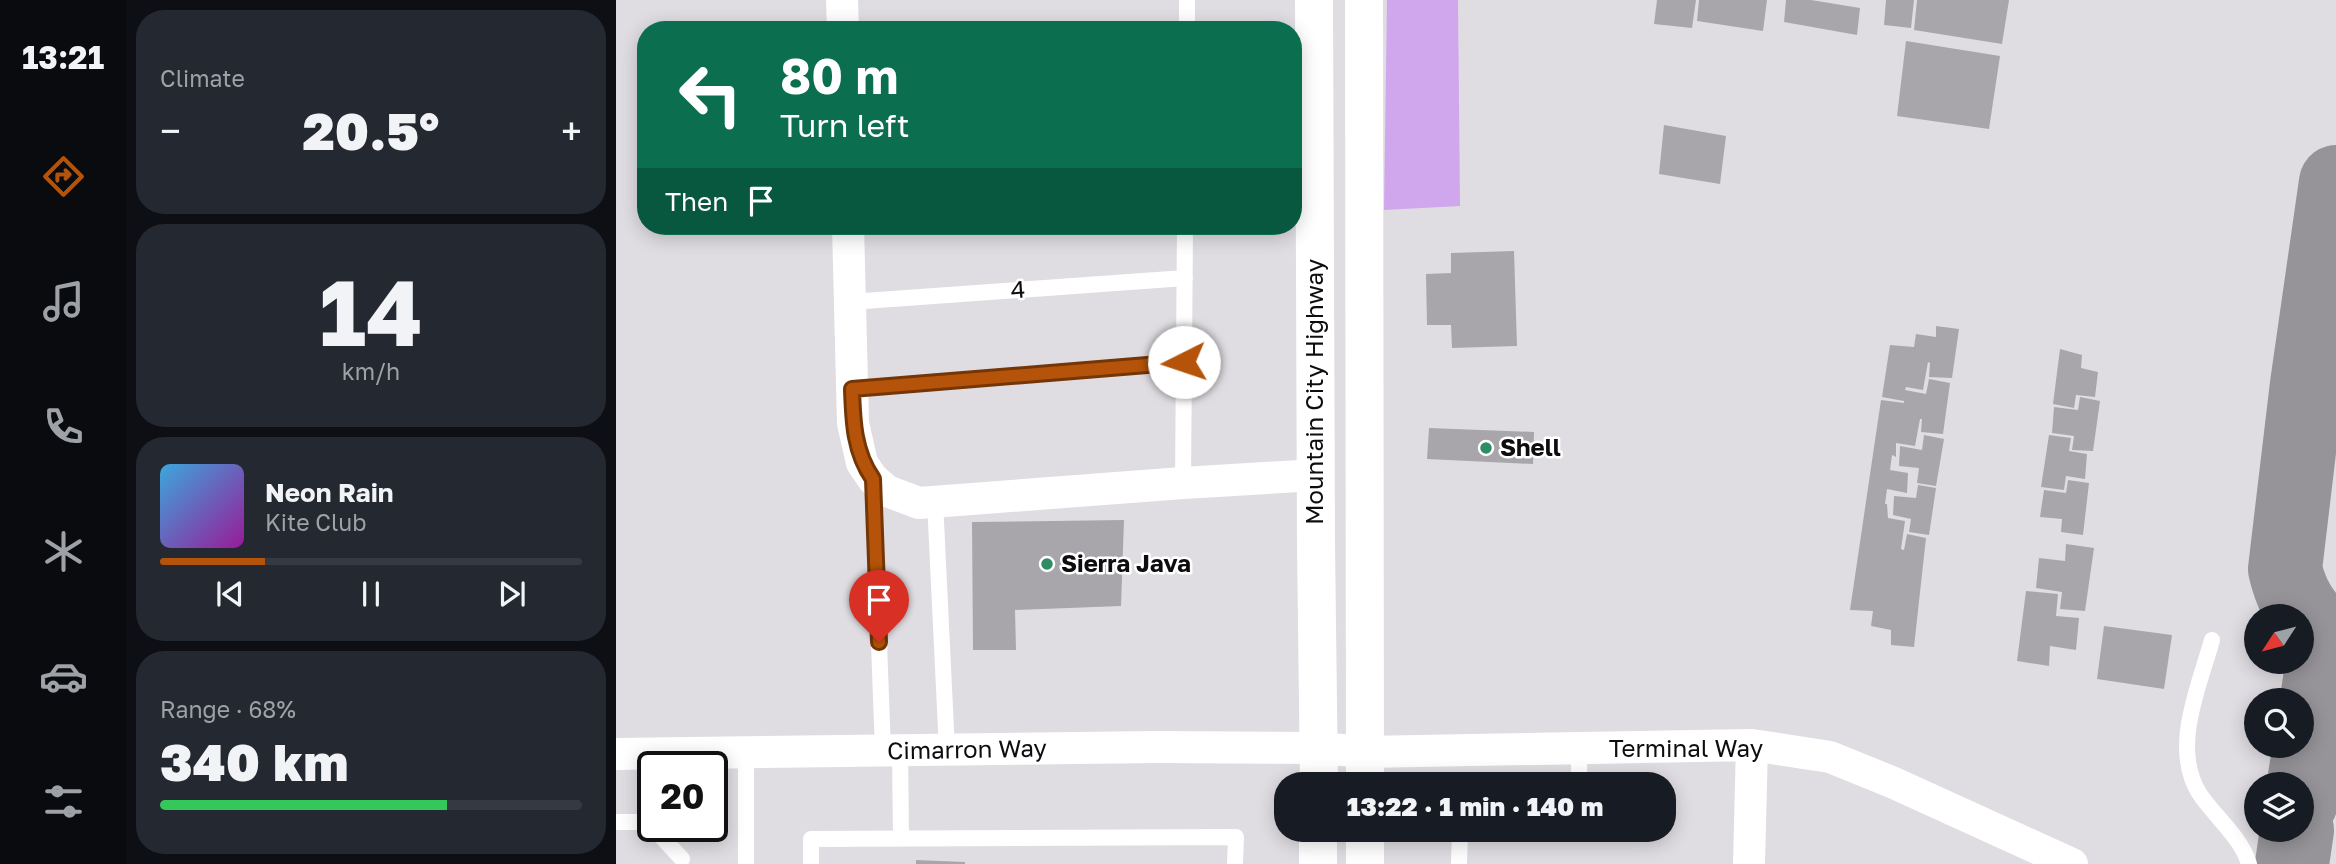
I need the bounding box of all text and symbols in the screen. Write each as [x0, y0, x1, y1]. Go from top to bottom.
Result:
text: 13:21 [22, 38, 104, 76]
text: 80 m [780, 46, 898, 105]
icon: left [665, 49, 756, 140]
text: Climate [160, 64, 245, 92]
text: 20.5° [303, 99, 439, 161]
text: Turn left [780, 106, 909, 144]
text: − [160, 108, 181, 153]
text: + [561, 108, 582, 153]
icon: directions [39, 152, 88, 201]
icon: arrive [742, 182, 780, 220]
text: Then [665, 186, 728, 217]
text: 14 [319, 257, 423, 366]
street label: Mountain City Highway [1299, 259, 1328, 525]
street label: 4 [1010, 274, 1026, 303]
icon: music [39, 277, 88, 326]
position arrow [1147, 325, 1221, 399]
text: km/h [342, 357, 400, 385]
icon: phone [39, 402, 88, 451]
place label: Shell [1500, 432, 1561, 461]
marker: Shell [1478, 440, 1494, 456]
text: Neon Rain [265, 477, 394, 508]
text: Kite Club [265, 508, 366, 536]
icon: climate [39, 527, 88, 576]
place label: Sierra Java [1061, 548, 1191, 577]
marker: Sierra Java [1039, 556, 1055, 572]
pin [849, 570, 909, 642]
icon: previous [211, 575, 249, 613]
icon: pause [352, 575, 390, 613]
icon: next [493, 575, 531, 613]
icon: arrive [860, 581, 898, 619]
north arrow [2244, 604, 2314, 674]
map controls [2244, 604, 2314, 842]
icon: car [39, 652, 88, 701]
button: search [2244, 688, 2314, 758]
text: Range · 68% [160, 695, 296, 723]
text: 340 km [160, 730, 348, 792]
street label: Cimarron Way [887, 733, 1047, 764]
street label: Terminal Way [1609, 733, 1763, 762]
speed limit sign: 20 [637, 751, 728, 842]
button: layers [2244, 772, 2314, 842]
icon: filters [39, 777, 88, 826]
text: 13:22 · 1 min · 140 m [1347, 791, 1603, 822]

